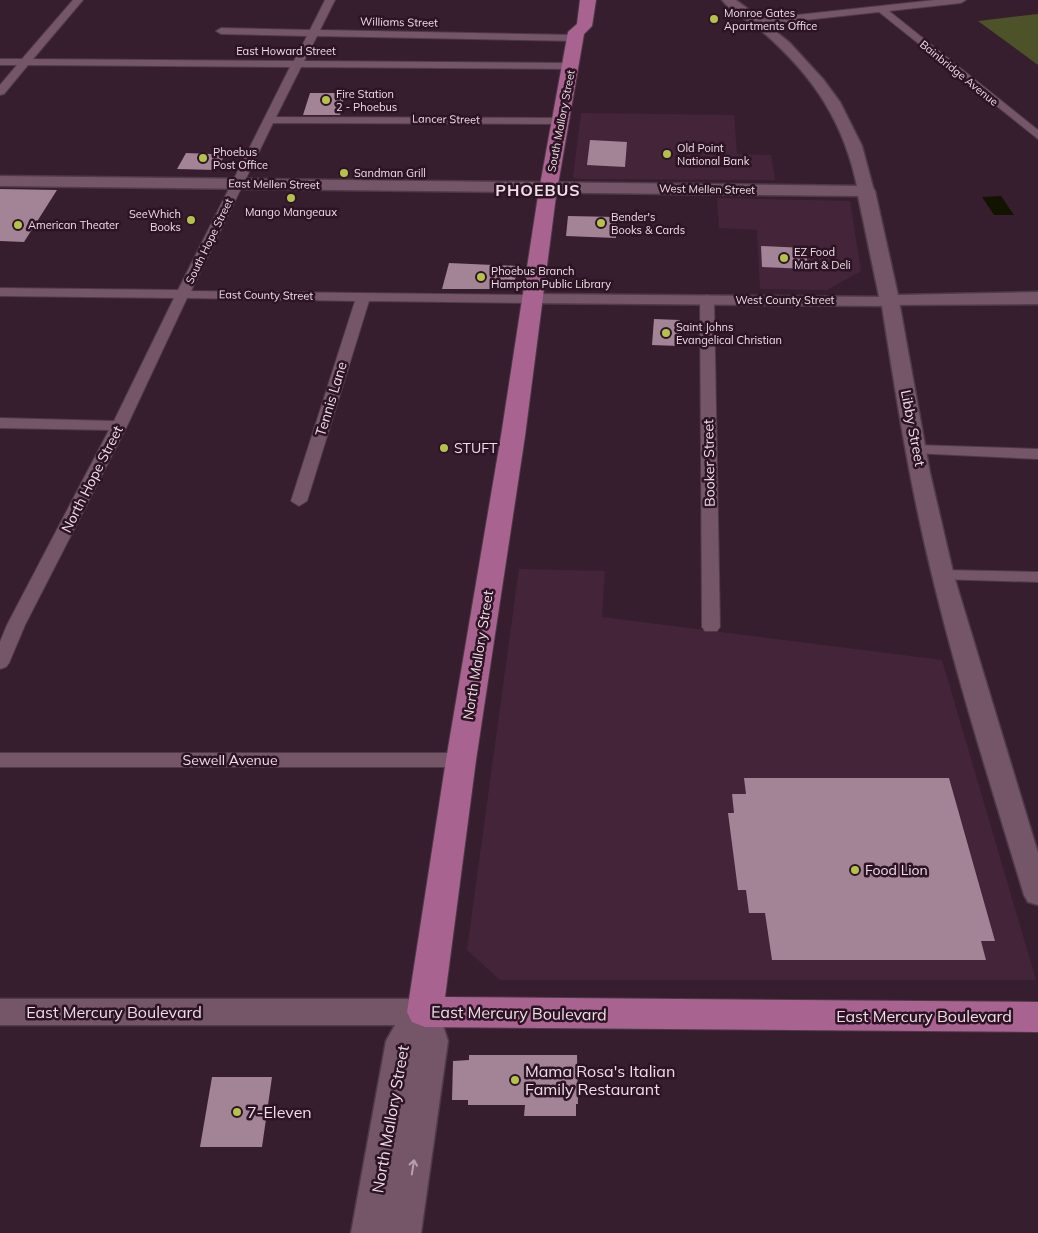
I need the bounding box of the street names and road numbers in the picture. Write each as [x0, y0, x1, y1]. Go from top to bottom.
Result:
street label: Williams Street [360, 14, 438, 30]
street label: Bainbridge Avenue [917, 37, 1001, 109]
street label: East Howard Street [236, 44, 336, 58]
street label: South Mallory Street [544, 69, 578, 173]
street label: Lancer Street [412, 111, 480, 127]
street label: East Mellen Street [228, 176, 320, 192]
street label: West Mellen Street [659, 181, 755, 197]
street label: South Hope Street [182, 196, 236, 286]
street label: East County Street [219, 287, 313, 303]
street label: West County Street [736, 293, 835, 307]
street label: Tennis Lane [311, 359, 351, 439]
street label: Libby Street [897, 388, 929, 468]
street label: Booker Street [699, 419, 719, 507]
street label: North Hope Street [57, 422, 127, 536]
street label: North Mallory Street [459, 589, 497, 721]
street label: Sewell Avenue [182, 751, 278, 769]
street label: East Mercury Boulevard [431, 1001, 607, 1025]
street label: East Mercury Boulevard [26, 1002, 202, 1022]
street label: East Mercury Boulevard [836, 1006, 1012, 1026]
street label: North Mallory Street [367, 1043, 413, 1194]

